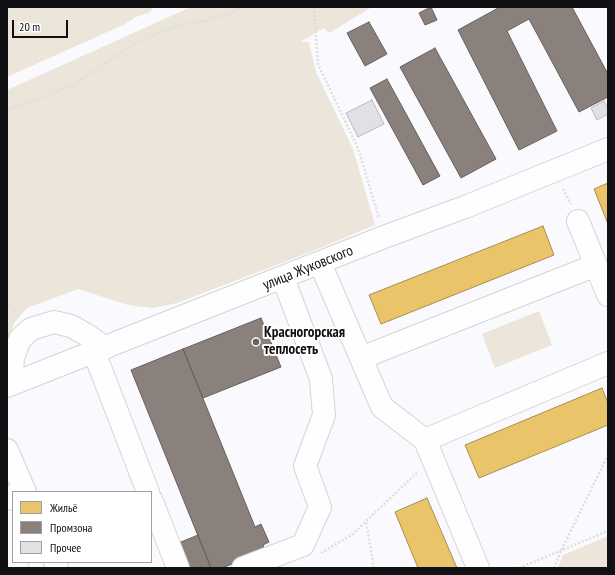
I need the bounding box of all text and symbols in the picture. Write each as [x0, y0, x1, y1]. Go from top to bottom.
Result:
scale bar [14, 12, 70, 38]
text: 20 m [19, 19, 40, 34]
street label: улица Жуковского [260, 242, 356, 294]
place label: Красногорская теплосеть [264, 324, 345, 359]
marker: Красногорская теплосеть [251, 337, 261, 347]
legend [12, 491, 152, 563]
text: Жильё [50, 500, 77, 515]
text: Промзона [50, 520, 92, 535]
text: Прочее [50, 540, 81, 555]

